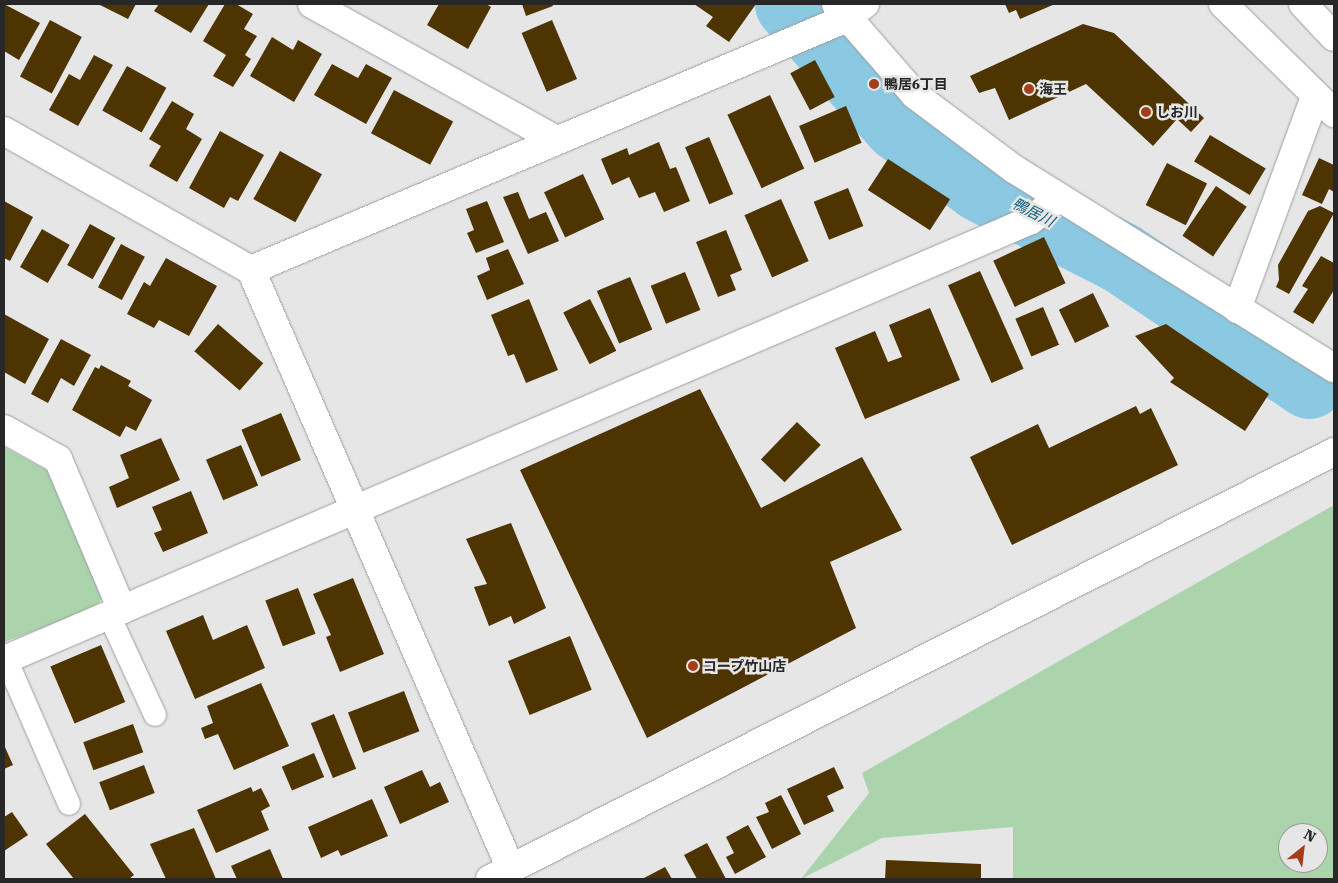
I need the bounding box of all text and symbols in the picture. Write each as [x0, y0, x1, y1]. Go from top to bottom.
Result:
place label: 鴨居6丁目 [884, 76, 948, 92]
marker: 鴨居6丁目 [868, 78, 880, 90]
place label: 海王 [1039, 81, 1067, 97]
marker: 海王 [1023, 83, 1035, 95]
place label: しお川 [1156, 104, 1198, 120]
marker: しお川 [1140, 106, 1152, 118]
water label: 鴨居川 [1009, 195, 1057, 231]
place label: コープ竹山店 [703, 658, 787, 674]
marker: コープ竹山店 [687, 660, 699, 672]
north arrow [1278, 823, 1328, 873]
text: N [1301, 826, 1318, 845]

